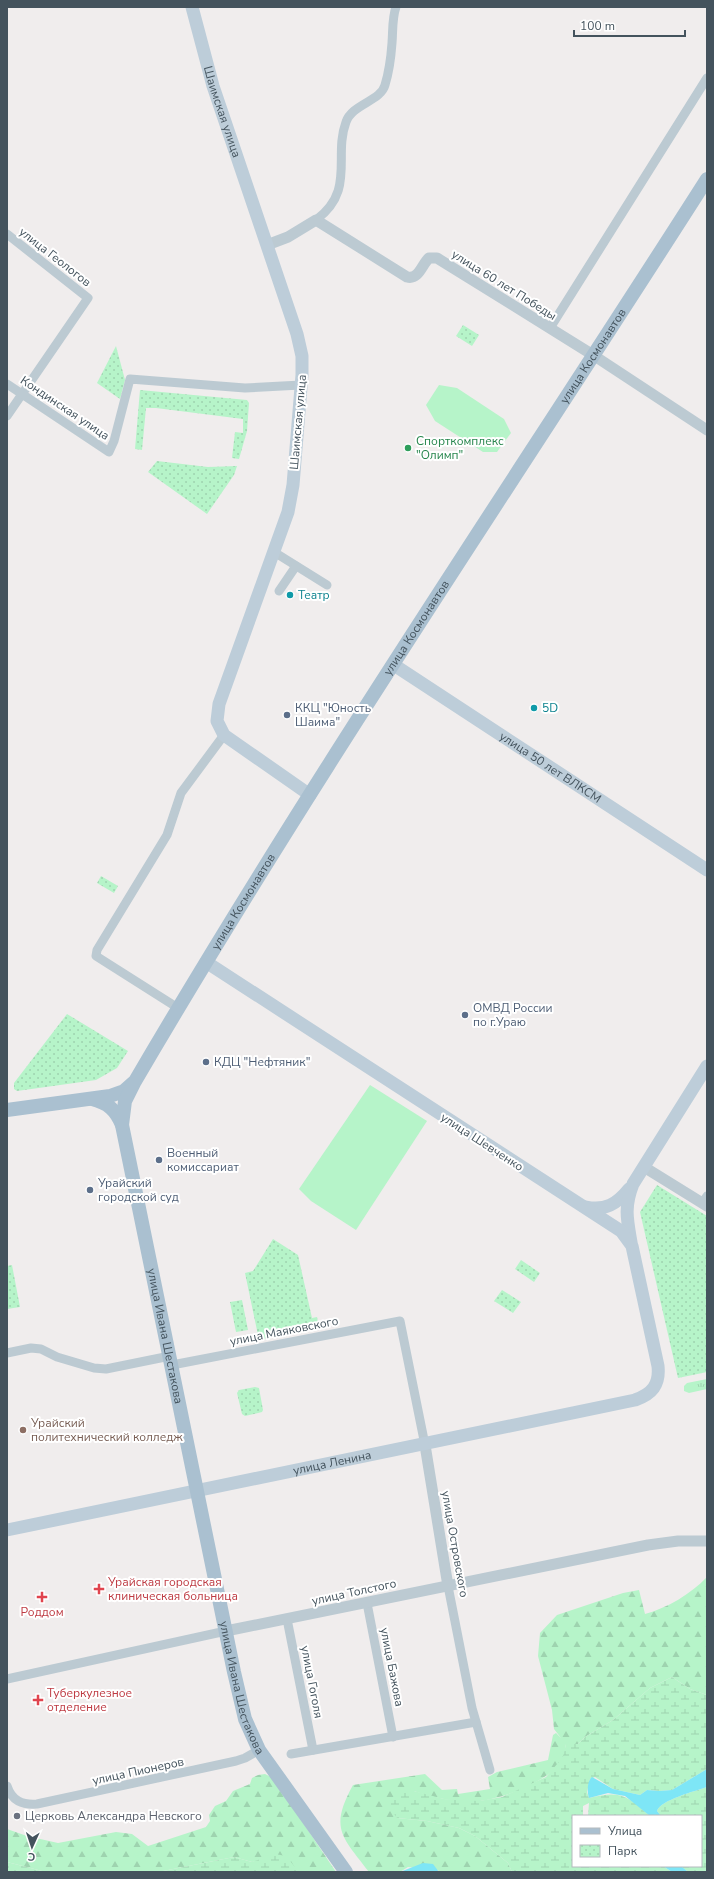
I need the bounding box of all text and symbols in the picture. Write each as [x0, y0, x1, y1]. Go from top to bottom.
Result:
scale bar [574, 12, 685, 38]
text: 100 m [580, 18, 615, 34]
street label: Шаимская улица [200, 64, 245, 160]
street label: улица Геологов [16, 224, 95, 290]
street label: улица 60 лет Победы [449, 246, 559, 324]
street label: улица Космонавтов [556, 305, 630, 407]
street label: Кондинская улица [17, 372, 113, 444]
street label: Шаимская улица [286, 374, 310, 470]
place label: Спорткомплекс "Олимп" [416, 433, 504, 463]
marker: Спорткомплекс "Олимп" [403, 443, 413, 453]
street label: улица Космонавтов [380, 577, 453, 679]
place label: Театр [298, 587, 330, 603]
marker: Театр [285, 590, 295, 600]
place label: ККЦ "Юность Шаима" [295, 700, 371, 730]
place label: 5D [542, 700, 558, 716]
marker: 5D [529, 703, 539, 713]
marker: ККЦ "Юность Шаима" [282, 710, 292, 720]
street label: улица 50 лет ВЛКСМ [496, 728, 605, 807]
street label: улица Космонавтов [207, 850, 279, 953]
place label: ОМВД России по г.Ураю [473, 1000, 553, 1030]
marker: ОМВД России по г.Ураю [460, 1010, 470, 1020]
place label: КДЦ "Нефтяник" [214, 1054, 310, 1070]
marker: КДЦ "Нефтяник" [201, 1057, 211, 1067]
street label: улица Шевченко [438, 1109, 527, 1175]
place label: Военный комиссариат [167, 1145, 239, 1175]
marker: Военный комиссариат [154, 1155, 164, 1165]
place label: Урайский городской суд [97, 1175, 179, 1205]
marker: Урайский городской суд [85, 1185, 95, 1195]
street label: улица Ивана Шестакова [144, 1267, 187, 1405]
street label: улица Маяковского [228, 1313, 340, 1349]
place label: Урайский политехнический колледж [30, 1415, 183, 1445]
marker: Урайский политехнический колледж [18, 1425, 28, 1435]
street label: улица Ленина [292, 1447, 373, 1479]
street label: улица Островского [438, 1489, 472, 1599]
place label: Урайская городская клиническая больница [107, 1574, 238, 1604]
street label: улица Толстого [310, 1575, 398, 1609]
marker: Урайская городская клиническая больница [93, 1583, 105, 1595]
marker: Роддом [36, 1591, 48, 1603]
place label: Роддом [20, 1604, 64, 1620]
street label: улица Ивана Шестакова [216, 1620, 268, 1758]
street label: улица Бажова [376, 1626, 408, 1708]
street label: улица Гоголя [297, 1644, 327, 1720]
place label: Туберкулезное отделение [47, 1685, 132, 1715]
marker: Туберкулезное отделение [32, 1694, 44, 1706]
street label: улица Пионеров [91, 1753, 186, 1789]
place label: Церковь Александра Невского [25, 1808, 202, 1824]
marker: Церковь Александра Невского [12, 1811, 22, 1821]
legend [572, 1815, 702, 1867]
text: Улица [607, 1823, 642, 1839]
north arrow [12, 1827, 52, 1867]
text: Парк [608, 1843, 638, 1859]
text: С [27, 1849, 36, 1864]

